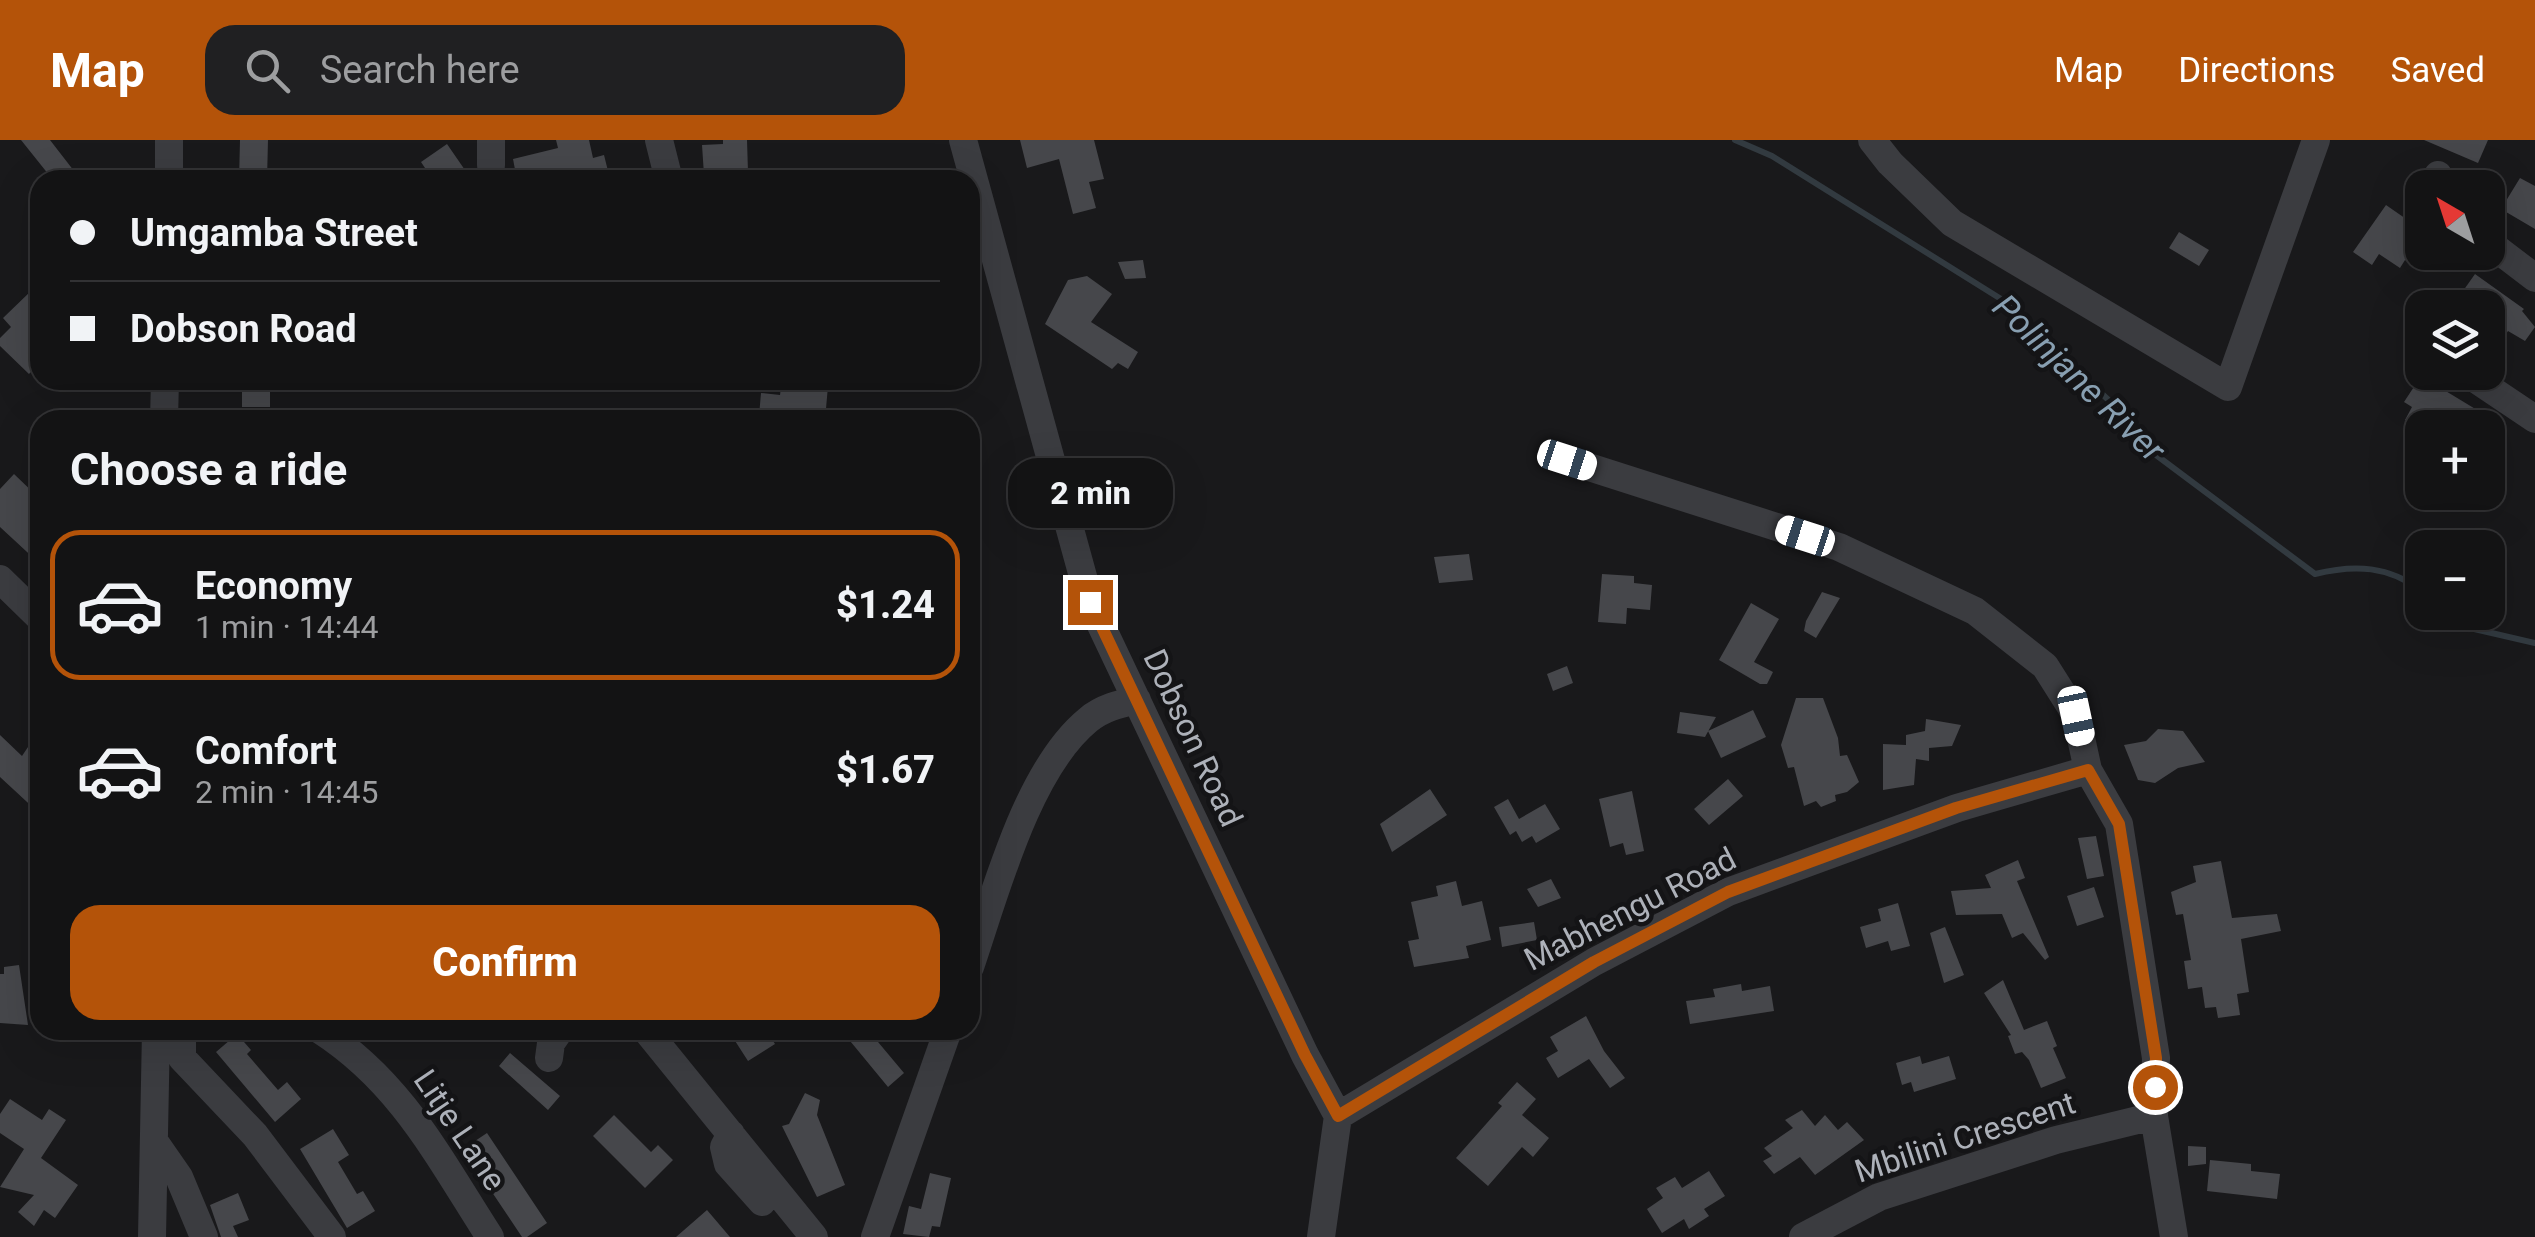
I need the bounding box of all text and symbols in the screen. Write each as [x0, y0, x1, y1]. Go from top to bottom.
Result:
search box [205, 25, 905, 115]
text: Map [50, 42, 145, 99]
icon: search [240, 43, 295, 98]
text: Search here [320, 48, 520, 92]
text: Map [2054, 50, 2123, 91]
text: Directions [2178, 50, 2335, 91]
text: Saved [2390, 50, 2485, 91]
north arrow [2405, 170, 2505, 270]
map controls [2405, 170, 2505, 630]
text: Umgamba Street [130, 211, 418, 255]
water label: Polinjane River [1984, 286, 2174, 471]
button: layers [2405, 290, 2505, 390]
text: Dobson Road [130, 307, 357, 351]
button: + [2405, 410, 2505, 510]
car [1534, 436, 1600, 484]
text: Choose a ride [70, 443, 347, 496]
callout: 2 min [1008, 457, 1172, 527]
text: 2 min [1050, 474, 1131, 512]
car [1772, 512, 1838, 560]
button: − [2405, 530, 2505, 630]
icon: car [75, 560, 165, 650]
text: Economy [195, 564, 352, 608]
route end [1068, 580, 1113, 625]
text: $1.24 [836, 583, 935, 627]
text: 1 min · 14:44 [195, 608, 378, 646]
street label: Dobson Road [1135, 643, 1251, 833]
car [2055, 684, 2097, 748]
icon: car [75, 725, 165, 815]
text: Comfort [195, 729, 337, 773]
text: $1.67 [836, 748, 935, 792]
text: 2 min · 14:45 [195, 773, 378, 811]
street label: Mabhengu Road [1518, 839, 1742, 979]
button: Confirm [70, 905, 940, 1020]
street label: Litje Lane [406, 1062, 514, 1198]
route start [2133, 1065, 2178, 1110]
street label: Mbilini Crescent [1850, 1083, 2080, 1191]

